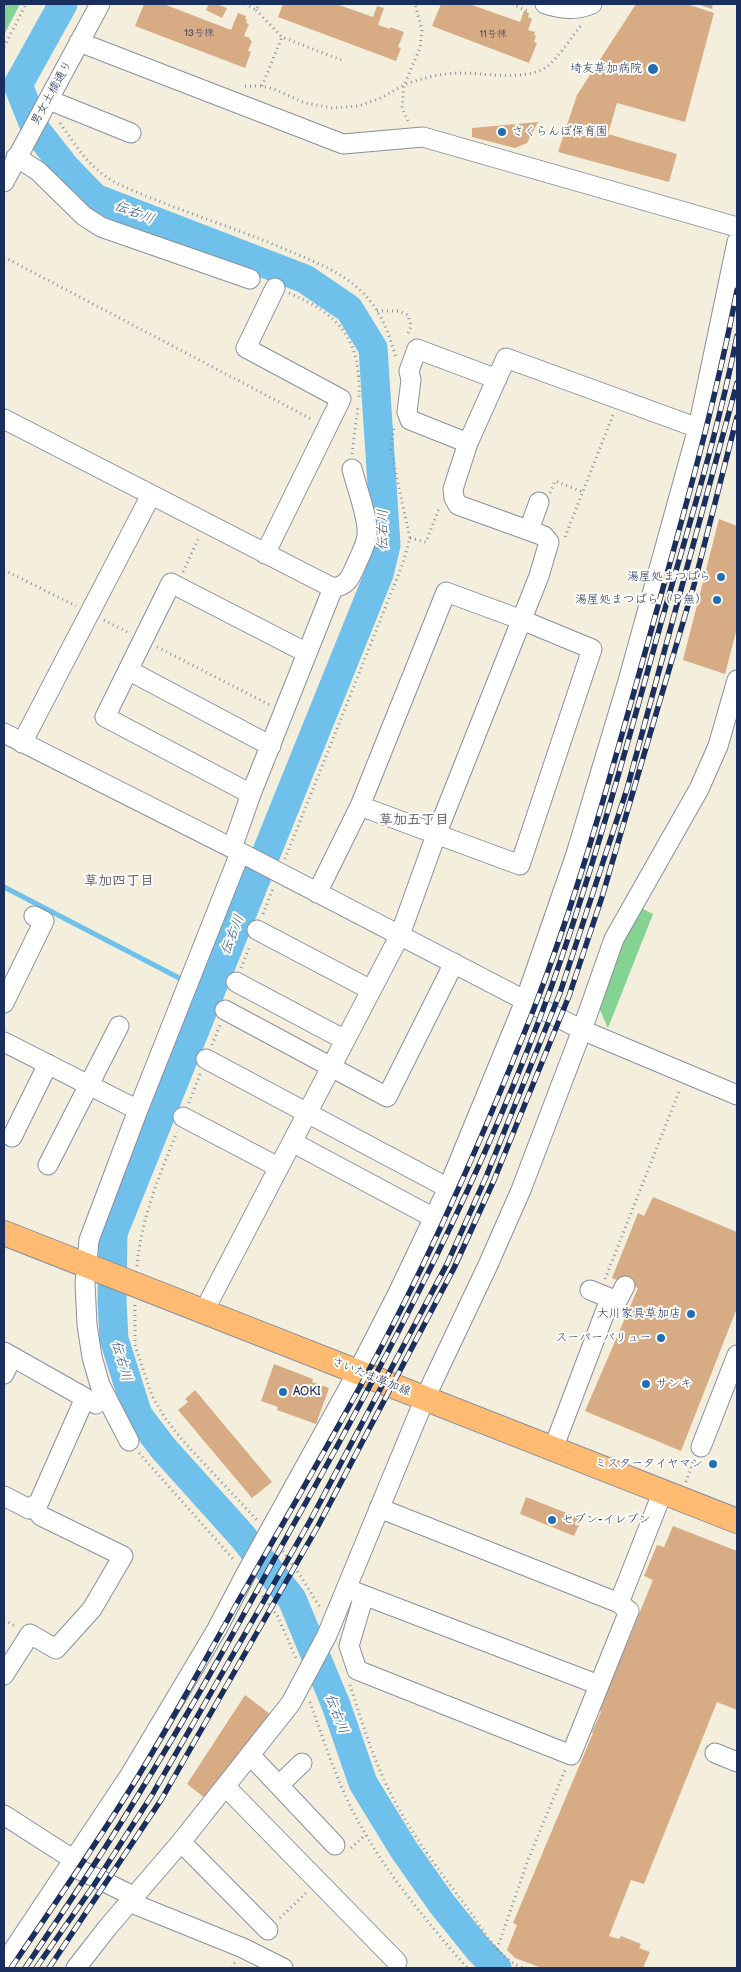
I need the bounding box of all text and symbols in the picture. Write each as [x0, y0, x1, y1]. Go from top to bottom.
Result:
house number: 13号棟 [184, 27, 214, 39]
house number: 11号棟 [479, 28, 507, 40]
street label: 男女土橋通り [28, 58, 76, 128]
place label: 埼友草加病院 [570, 62, 642, 76]
marker: 埼友草加病院 [646, 62, 660, 76]
place label: さくらんぼ保育園 [512, 125, 608, 139]
marker: さくらんぼ保育園 [496, 126, 508, 138]
water label: 伝右川 [111, 198, 157, 228]
water label: 伝右川 [375, 509, 391, 551]
place label: 湯屋処まつばら [627, 570, 711, 584]
marker: 湯屋処まつばら [715, 571, 727, 583]
place label: 湯屋処まつばら（Ｐ無） [575, 593, 707, 607]
marker: 湯屋処まつばら（Ｐ無） [711, 594, 723, 606]
district label: 草加五丁目 [379, 812, 449, 828]
district label: 草加四丁目 [84, 873, 154, 889]
water label: 伝右川 [217, 912, 249, 958]
place label: 大川家具草加店 [597, 1307, 681, 1321]
marker: 大川家具草加店 [685, 1308, 697, 1320]
place label: スーパーバリュー [555, 1331, 651, 1345]
marker: スーパーバリュー [655, 1332, 667, 1344]
water label: 伝右川 [107, 1338, 135, 1384]
street label: さいたま草加線 [329, 1355, 413, 1399]
place label: サンキ [656, 1377, 692, 1391]
marker: サンキ [640, 1378, 652, 1390]
place label: AOKI [293, 1385, 321, 1399]
marker: AOKI [277, 1386, 289, 1398]
place label: ミスタータイヤマン [595, 1457, 703, 1471]
marker: ミスタータイヤマン [707, 1458, 719, 1470]
place label: セブン-イレブン [562, 1513, 650, 1527]
marker: セブン-イレブン [546, 1514, 558, 1526]
water label: 伝右川 [321, 1691, 351, 1737]

